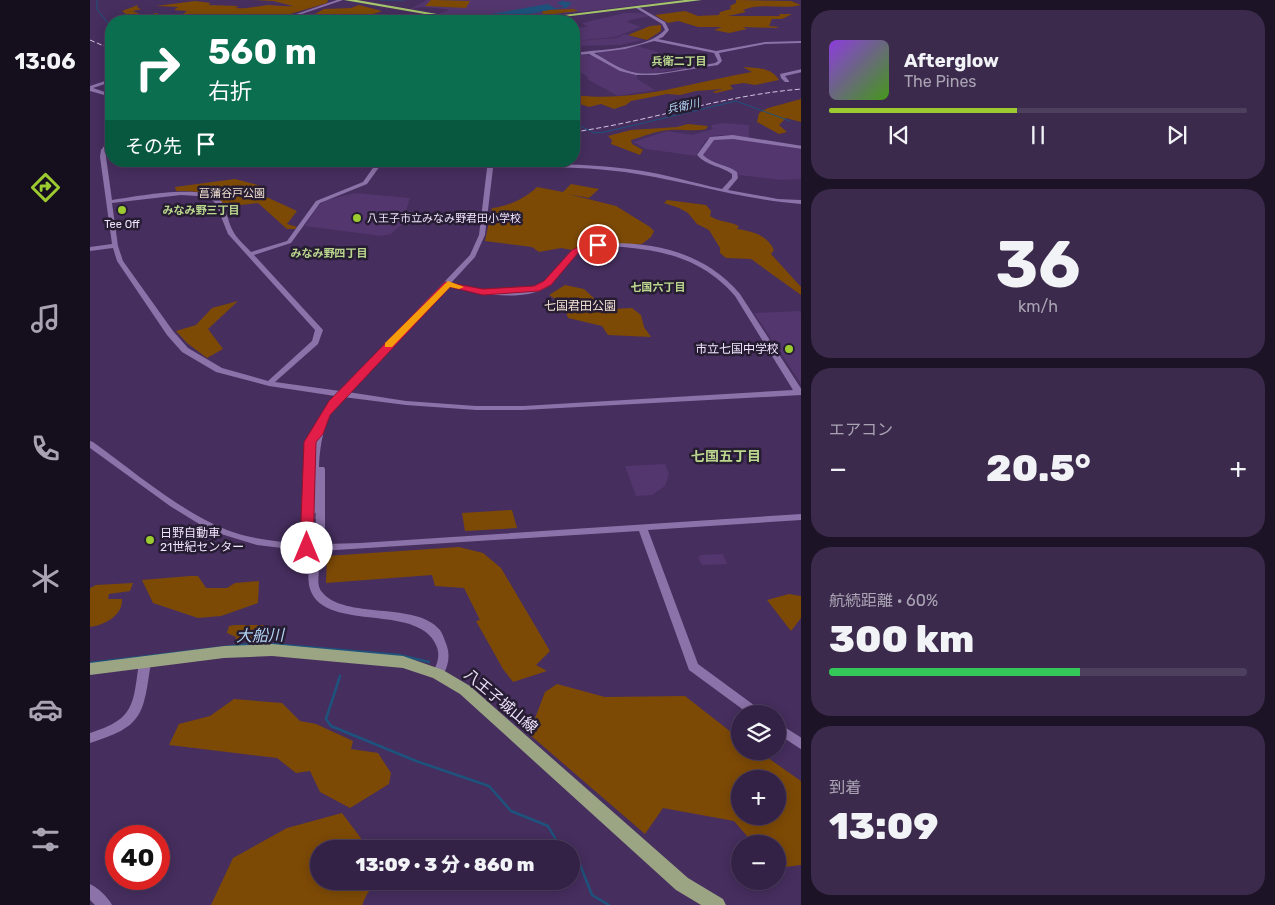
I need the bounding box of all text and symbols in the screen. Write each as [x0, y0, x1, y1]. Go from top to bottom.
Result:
text: 560 m [208, 31, 317, 73]
icon: right [125, 35, 190, 100]
text: 13:06 [14, 48, 76, 75]
text: Afterglow [904, 49, 999, 72]
district label: 兵衛二丁目 [652, 55, 707, 68]
text: The Pines [904, 72, 977, 91]
text: 右折 [208, 78, 252, 105]
water label: 兵衛川 [666, 96, 702, 117]
icon: previous [885, 121, 913, 149]
icon: pause [1024, 121, 1052, 149]
icon: next [1163, 121, 1191, 149]
icon: arrive [192, 130, 220, 158]
text: その先 [125, 135, 182, 158]
icon: directions [28, 170, 63, 205]
park label: 菖蒲谷戸公園 [199, 187, 265, 200]
marker: Tee Off [116, 204, 128, 216]
district label: みなみ野三丁目 [163, 204, 240, 217]
marker: 八王子市立みなみ野君田小学校 [351, 212, 363, 224]
place label: 八王子市立みなみ野君田小学校 [367, 212, 521, 225]
place label: Tee Off [104, 218, 140, 231]
pin [577, 224, 619, 266]
text: 36 [995, 226, 1081, 303]
icon: arrive [584, 231, 612, 259]
district label: みなみ野四丁目 [291, 247, 368, 260]
district label: 七国六丁目 [631, 281, 686, 294]
text: km/h [1018, 297, 1058, 316]
park label: 七国君田公園 [544, 299, 616, 313]
icon: music [28, 301, 63, 336]
place label: 市立七国中学校 [695, 342, 779, 356]
marker: 市立七国中学校 [783, 343, 795, 355]
text: エアコン [829, 420, 893, 439]
icon: phone [28, 431, 63, 466]
text: 20.5° [986, 445, 1091, 491]
district label: 七国五丁目 [691, 448, 761, 465]
text: − [829, 452, 847, 485]
text: + [1230, 452, 1247, 485]
position arrow [280, 521, 332, 573]
place label: 日野自動車 21世紀センター [160, 526, 244, 554]
marker: 日野自動車 21世紀センター [144, 534, 156, 546]
icon: climate [28, 561, 63, 596]
text: 航続距離 · 60% [829, 591, 938, 610]
text: 300 km [829, 616, 974, 662]
water label: 大船川 [236, 626, 286, 645]
street label: 八王子城山線 [461, 665, 541, 737]
icon: car [28, 692, 63, 727]
map controls [731, 705, 786, 890]
button: layers [731, 705, 786, 760]
button: + [731, 770, 786, 825]
text: 到着 [829, 778, 861, 797]
text: 13:09 [829, 803, 938, 849]
icon: filters [28, 822, 63, 857]
speed limit sign: 40 [105, 825, 170, 890]
button: − [731, 835, 786, 890]
text: 13:09 · 3 分 · 860 m [356, 853, 534, 876]

